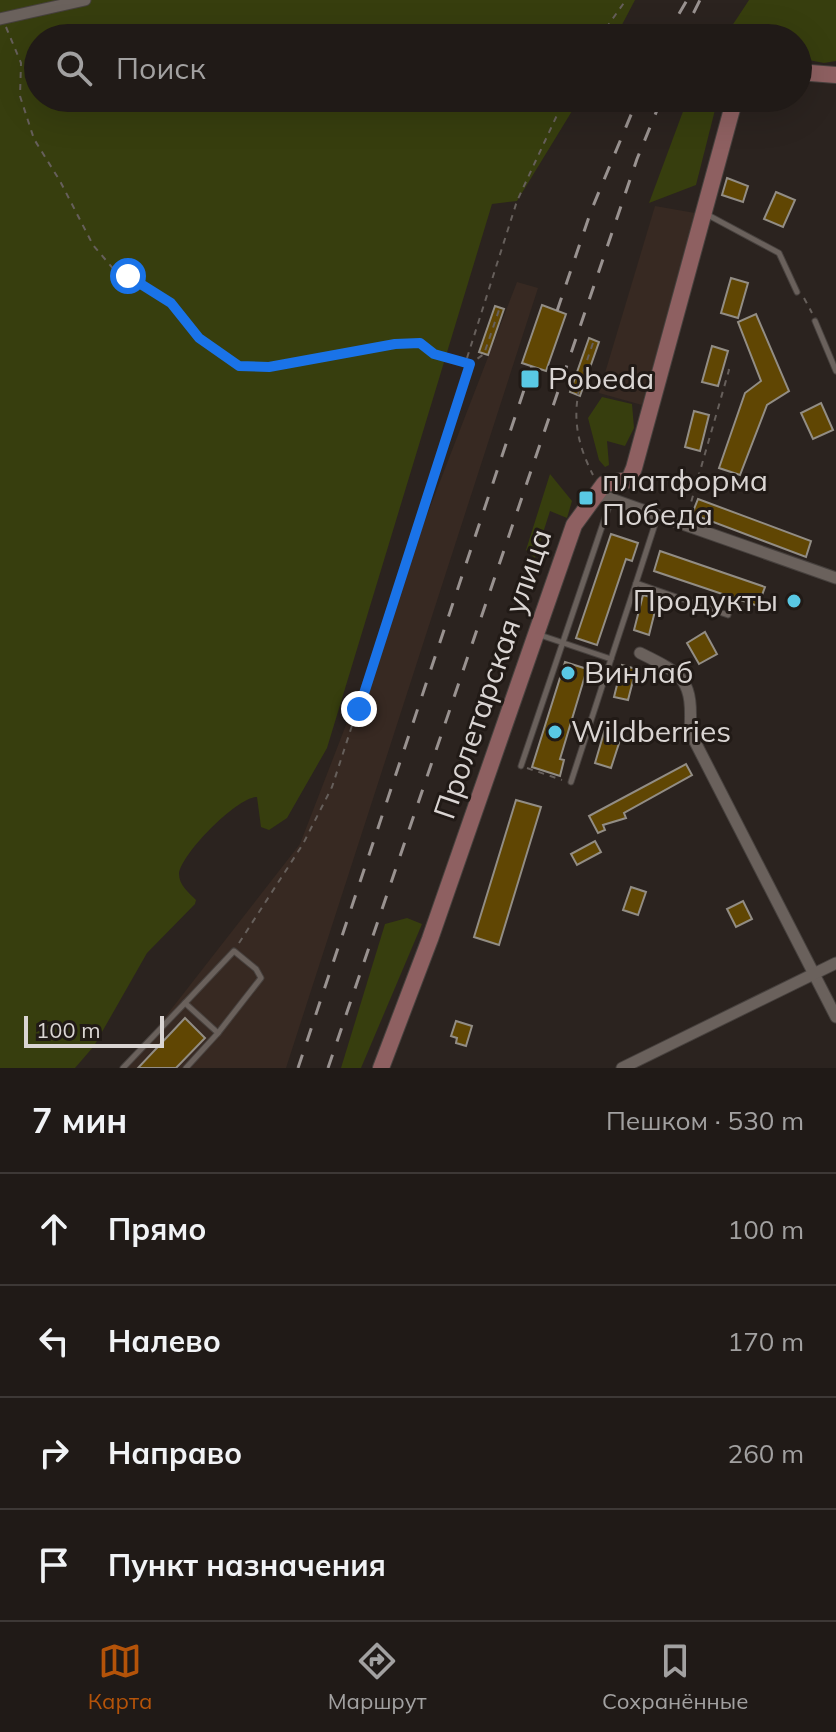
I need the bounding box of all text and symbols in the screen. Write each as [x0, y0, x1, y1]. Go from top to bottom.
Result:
search box [24, 24, 812, 112]
icon: search [52, 46, 96, 90]
text: Поиск [116, 49, 206, 87]
route start [110, 258, 146, 294]
place label: Pobeda [548, 359, 654, 397]
marker: Pobeda [519, 368, 541, 390]
place label: платформа Победа [602, 461, 768, 533]
marker: платформа Победа [577, 489, 595, 507]
street label: Пролетарская улица [425, 524, 560, 824]
place label: Продукты [633, 581, 778, 619]
marker: Продукты [785, 592, 803, 610]
place label: Винлаб [584, 653, 694, 691]
marker: Винлаб [559, 664, 577, 682]
route end [341, 691, 377, 727]
place label: Wildberries [571, 712, 731, 750]
marker: Wildberries [546, 723, 564, 741]
scale bar [24, 1012, 164, 1048]
text: 100 m [36, 1016, 101, 1044]
text: 7 мин [32, 1099, 127, 1142]
text: Пешком · 530 m [606, 1104, 804, 1137]
icon: ahead [32, 1207, 76, 1251]
text: Прямо [108, 1210, 206, 1248]
text: 100 m [728, 1213, 804, 1246]
icon: left [32, 1319, 76, 1363]
text: Налево [108, 1322, 221, 1360]
text: 170 m [728, 1325, 804, 1358]
icon: right [32, 1431, 76, 1475]
text: Направо [108, 1434, 242, 1472]
text: 260 m [728, 1437, 804, 1470]
icon: arrive [32, 1543, 76, 1587]
text: Пункт назначения [108, 1546, 386, 1584]
tab: Карта [88, 1639, 152, 1715]
tab: Маршрут [328, 1639, 427, 1715]
tab: Сохранённые [602, 1639, 748, 1715]

